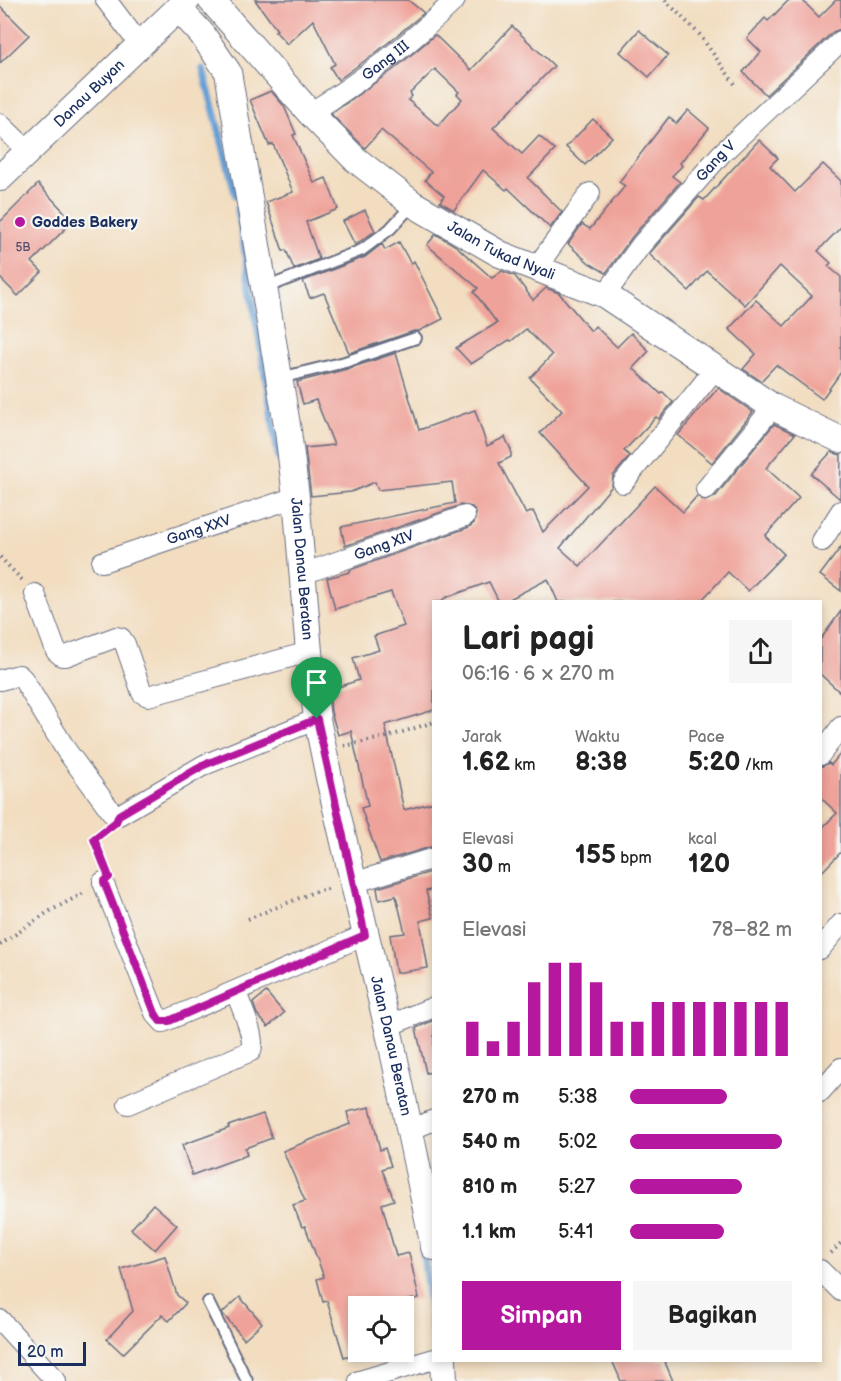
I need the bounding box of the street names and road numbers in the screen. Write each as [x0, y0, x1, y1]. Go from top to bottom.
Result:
street label: Gang III [358, 36, 414, 85]
street label: Danau Buyan [50, 55, 129, 132]
street label: Gang V [692, 136, 740, 186]
street label: Jalan Tukad Nyali [444, 217, 558, 285]
street label: Jalan Danau Beratan [286, 497, 317, 641]
street label: Gang XXV [164, 510, 234, 550]
street label: Gang XIV [352, 526, 417, 565]
street label: Jalan Danau Beratan [366, 974, 415, 1118]

